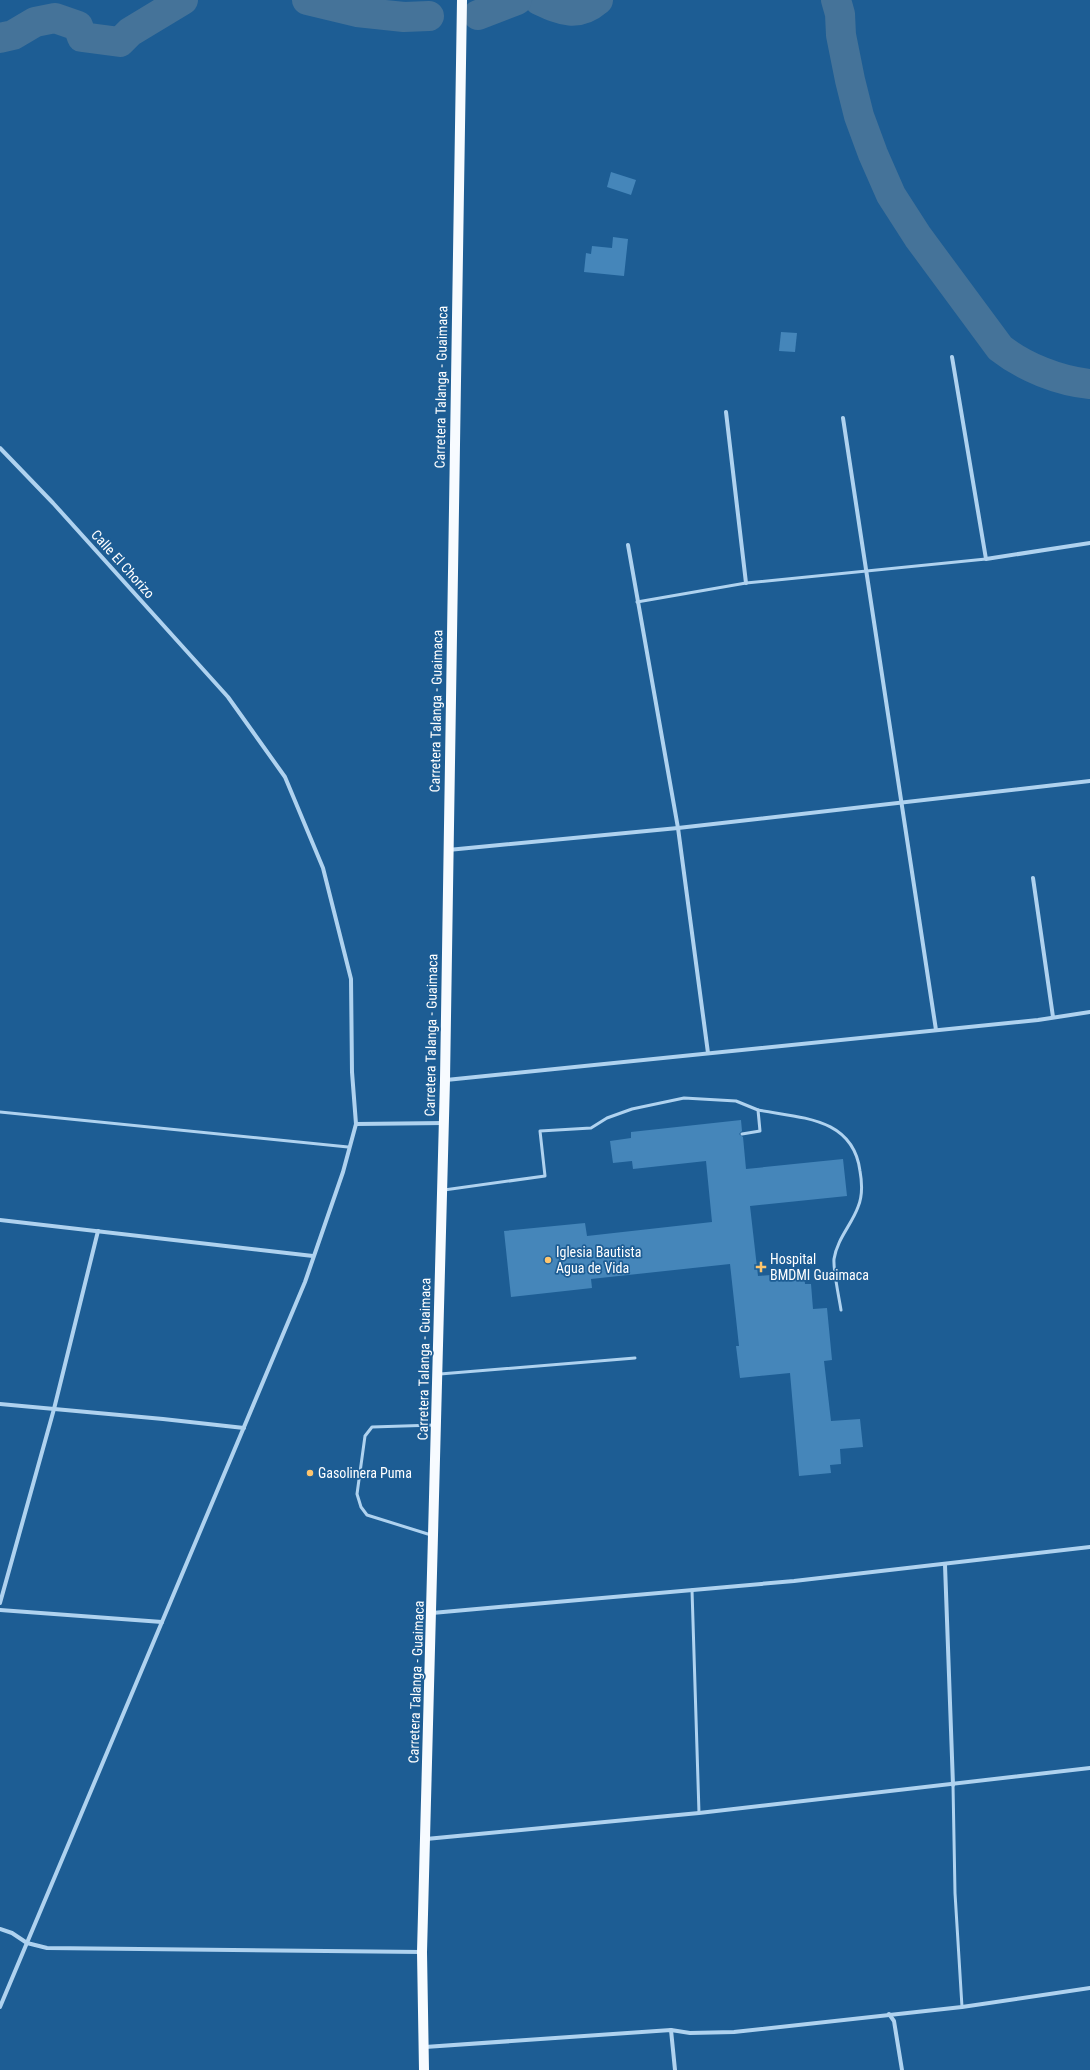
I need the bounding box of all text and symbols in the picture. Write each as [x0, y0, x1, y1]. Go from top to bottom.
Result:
street label: Carretera Talanga - Guaimaca [432, 305, 450, 469]
street label: Calle El Chorizo [88, 527, 158, 601]
street label: Carretera Talanga - Guaimaca [427, 629, 445, 793]
street label: Carretera Talanga - Guaimaca [422, 953, 440, 1117]
place label: Iglesia Bautista Agua de Vida [556, 1244, 641, 1276]
place label: Hospital BMDMI Guaimaca [770, 1251, 869, 1283]
marker: Iglesia Bautista Agua de Vida [543, 1255, 553, 1265]
marker: Hospital BMDMI Guaimaca [755, 1261, 767, 1273]
street label: Carretera Talanga - Guaimaca [415, 1277, 433, 1441]
place label: Gasolinera Puma [318, 1465, 412, 1481]
marker: Gasolinera Puma [305, 1468, 315, 1478]
street label: Carretera Talanga - Guaimaca [405, 1600, 427, 1764]

